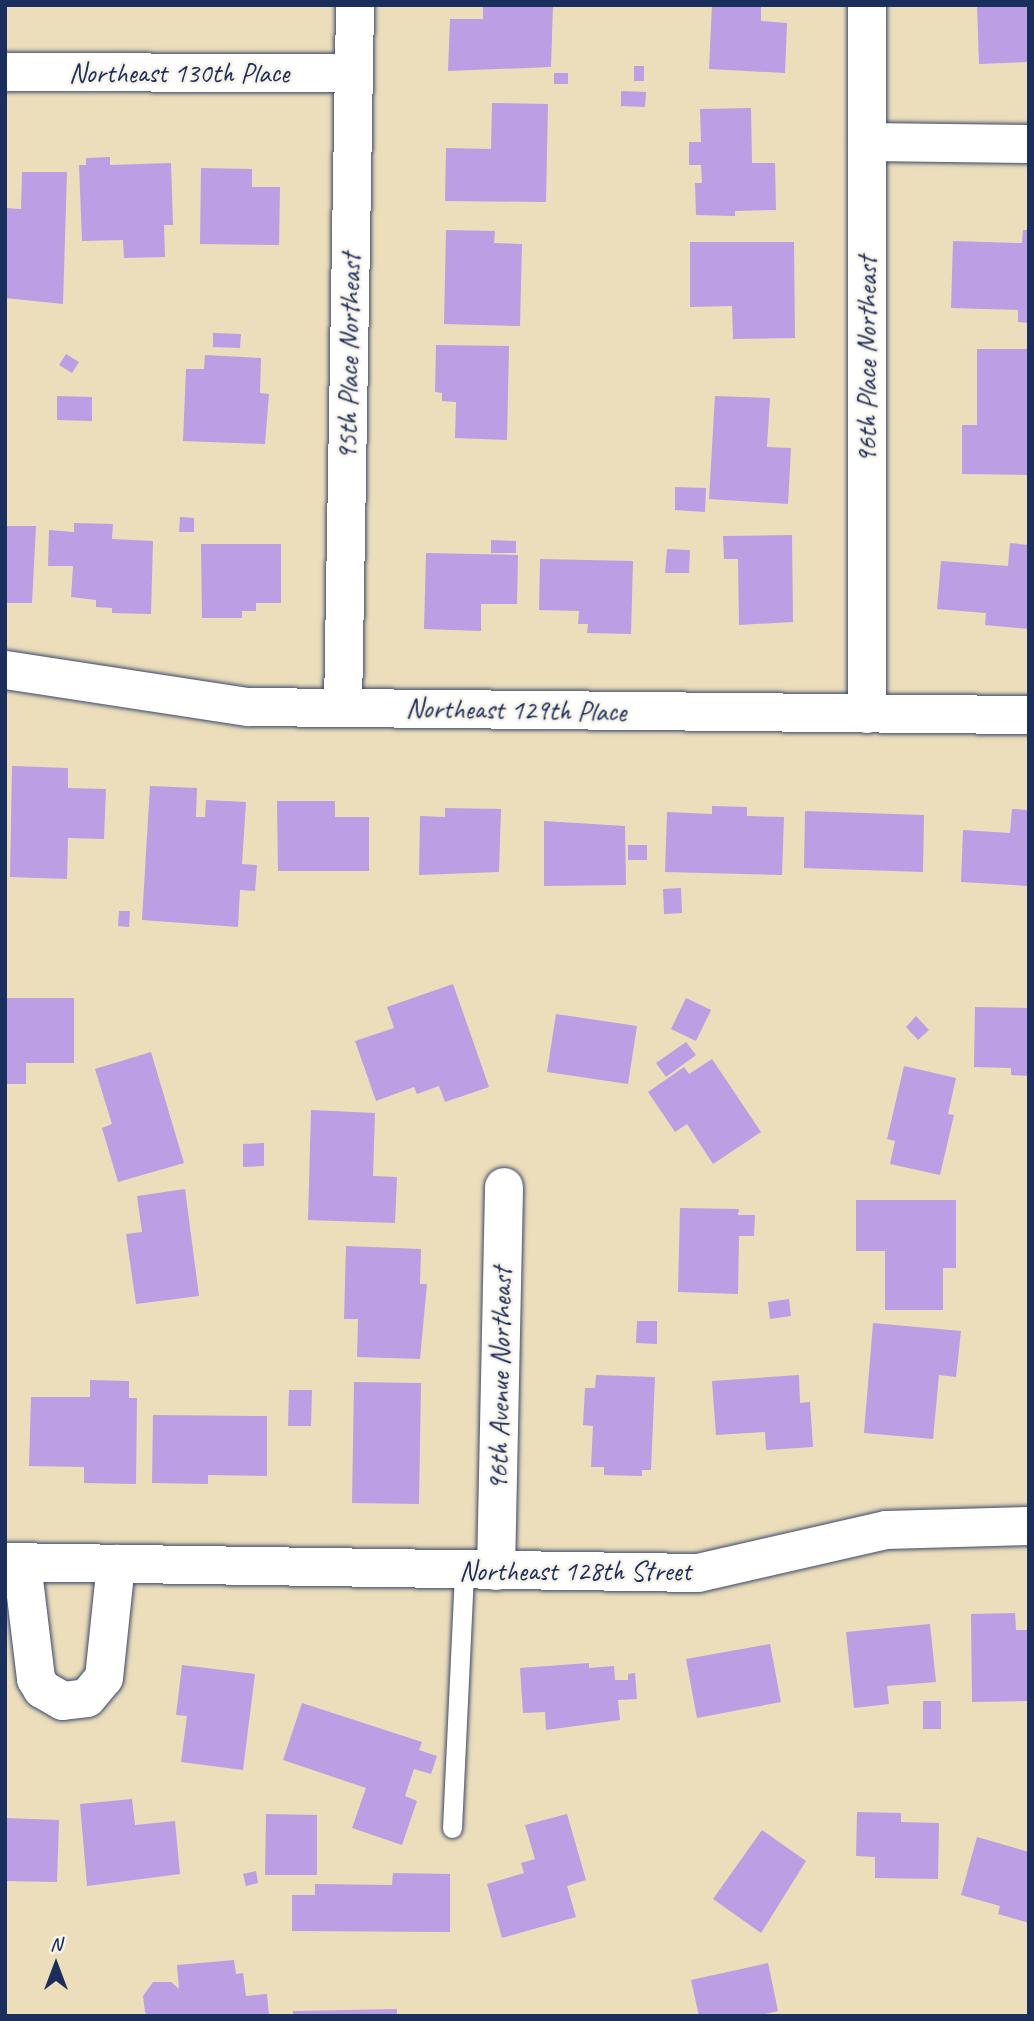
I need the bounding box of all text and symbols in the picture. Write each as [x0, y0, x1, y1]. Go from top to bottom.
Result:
street label: Northeast 130th Place [69, 56, 289, 90]
street label: 95th Place Northeast [330, 253, 368, 461]
street label: 96th Place Northeast [850, 256, 884, 464]
street label: Northeast 129th Place [405, 691, 627, 729]
street label: 96th Avenue Northeast [481, 1267, 519, 1491]
street label: Northeast 128th Street [459, 1554, 691, 1588]
north arrow [21, 1930, 91, 2000]
text: N [50, 1932, 62, 1956]

